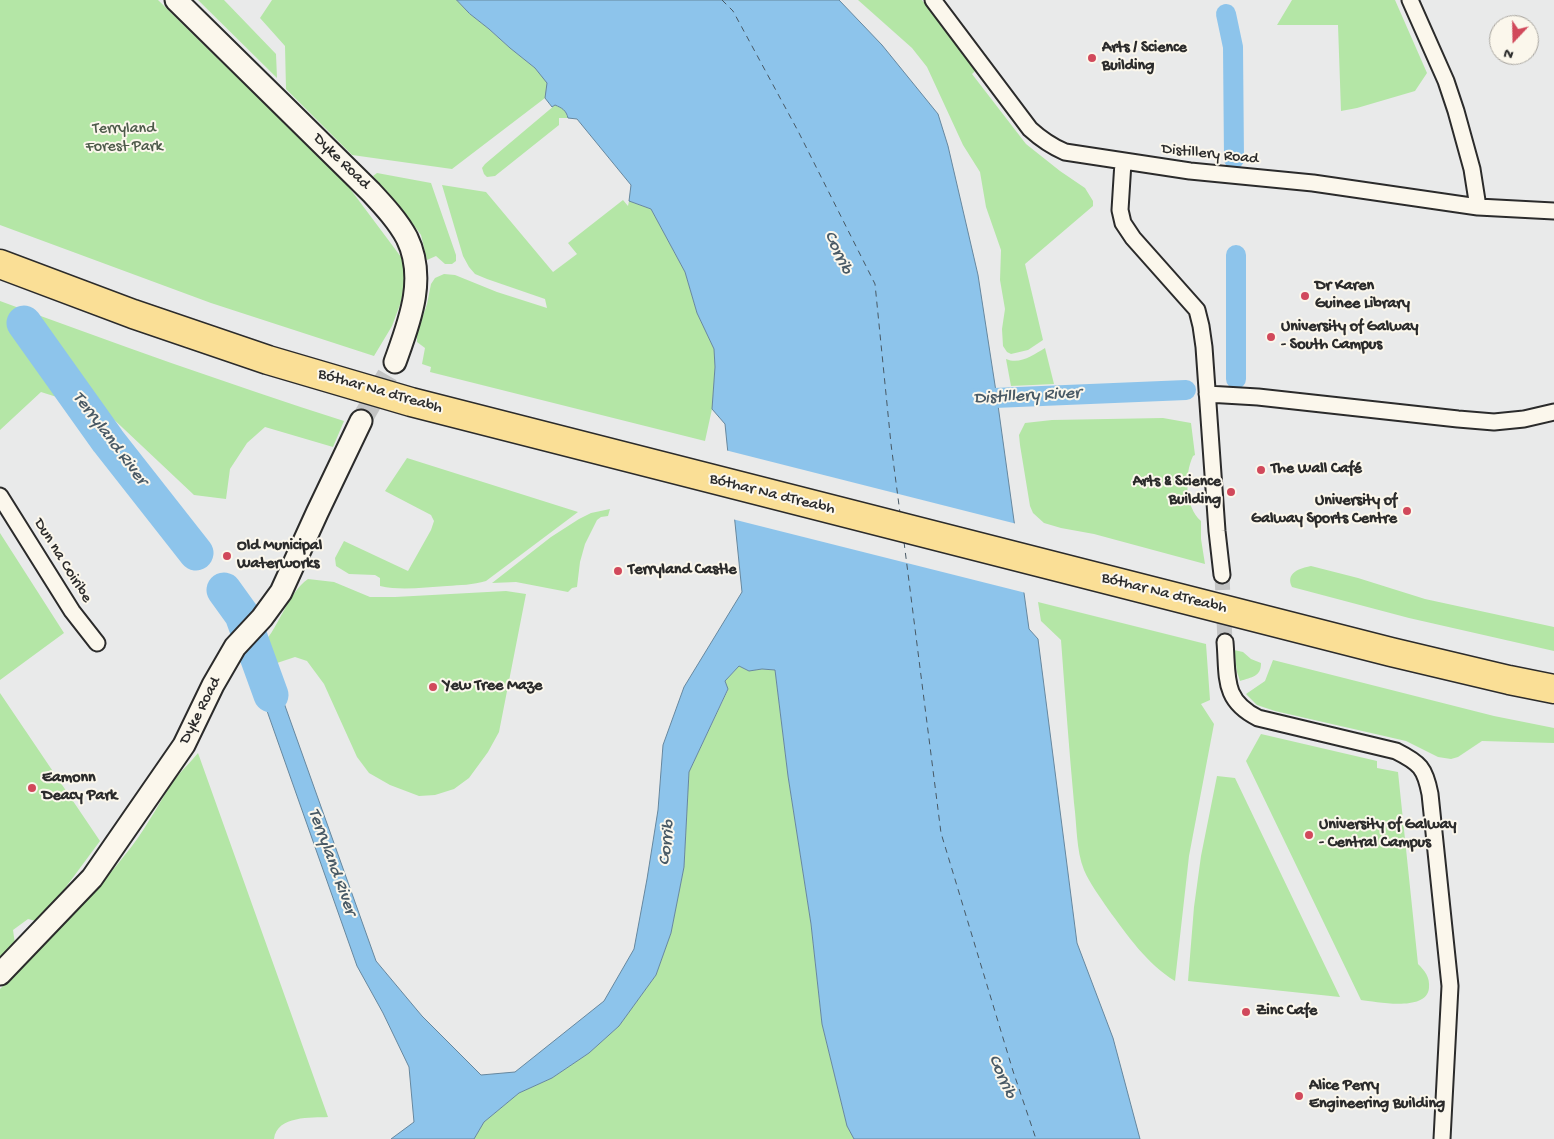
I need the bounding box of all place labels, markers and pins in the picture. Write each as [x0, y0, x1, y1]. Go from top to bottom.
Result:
place label: Arts / Science Building [1102, 39, 1187, 77]
marker: Arts / Science Building [1086, 52, 1098, 64]
place label: Dr Karen Guinee Library [1315, 277, 1410, 315]
marker: Dr Karen Guinee Library [1299, 290, 1311, 302]
place label: University of Galway - South Campus [1281, 318, 1418, 356]
marker: University of Galway - South Campus [1265, 331, 1277, 343]
place label: The Wall Café [1271, 460, 1362, 480]
marker: The Wall Café [1255, 464, 1267, 476]
place label: Arts & Science Building [1133, 473, 1221, 511]
marker: Arts & Science Building [1225, 486, 1237, 498]
place label: University of Galway Sports Centre [1251, 492, 1397, 530]
marker: University of Galway Sports Centre [1401, 505, 1413, 517]
place label: Old Municipal Waterworks [237, 537, 322, 575]
marker: Old Municipal Waterworks [221, 550, 233, 562]
place label: Terryland Castle [628, 561, 737, 581]
marker: Terryland Castle [612, 565, 624, 577]
place label: Yew Tree Maze [443, 677, 542, 697]
marker: Yew Tree Maze [427, 681, 439, 693]
place label: Eamonn Deacy Park [42, 769, 117, 807]
marker: Eamonn Deacy Park [26, 782, 38, 794]
place label: University of Galway - Central Campus [1319, 816, 1456, 854]
marker: University of Galway - Central Campus [1303, 829, 1315, 841]
place label: Zinc Cafe [1256, 1002, 1317, 1022]
marker: Zinc Cafe [1240, 1006, 1252, 1018]
place label: Alice Perry Engineering Building [1309, 1077, 1445, 1115]
marker: Alice Perry Engineering Building [1293, 1090, 1305, 1102]

